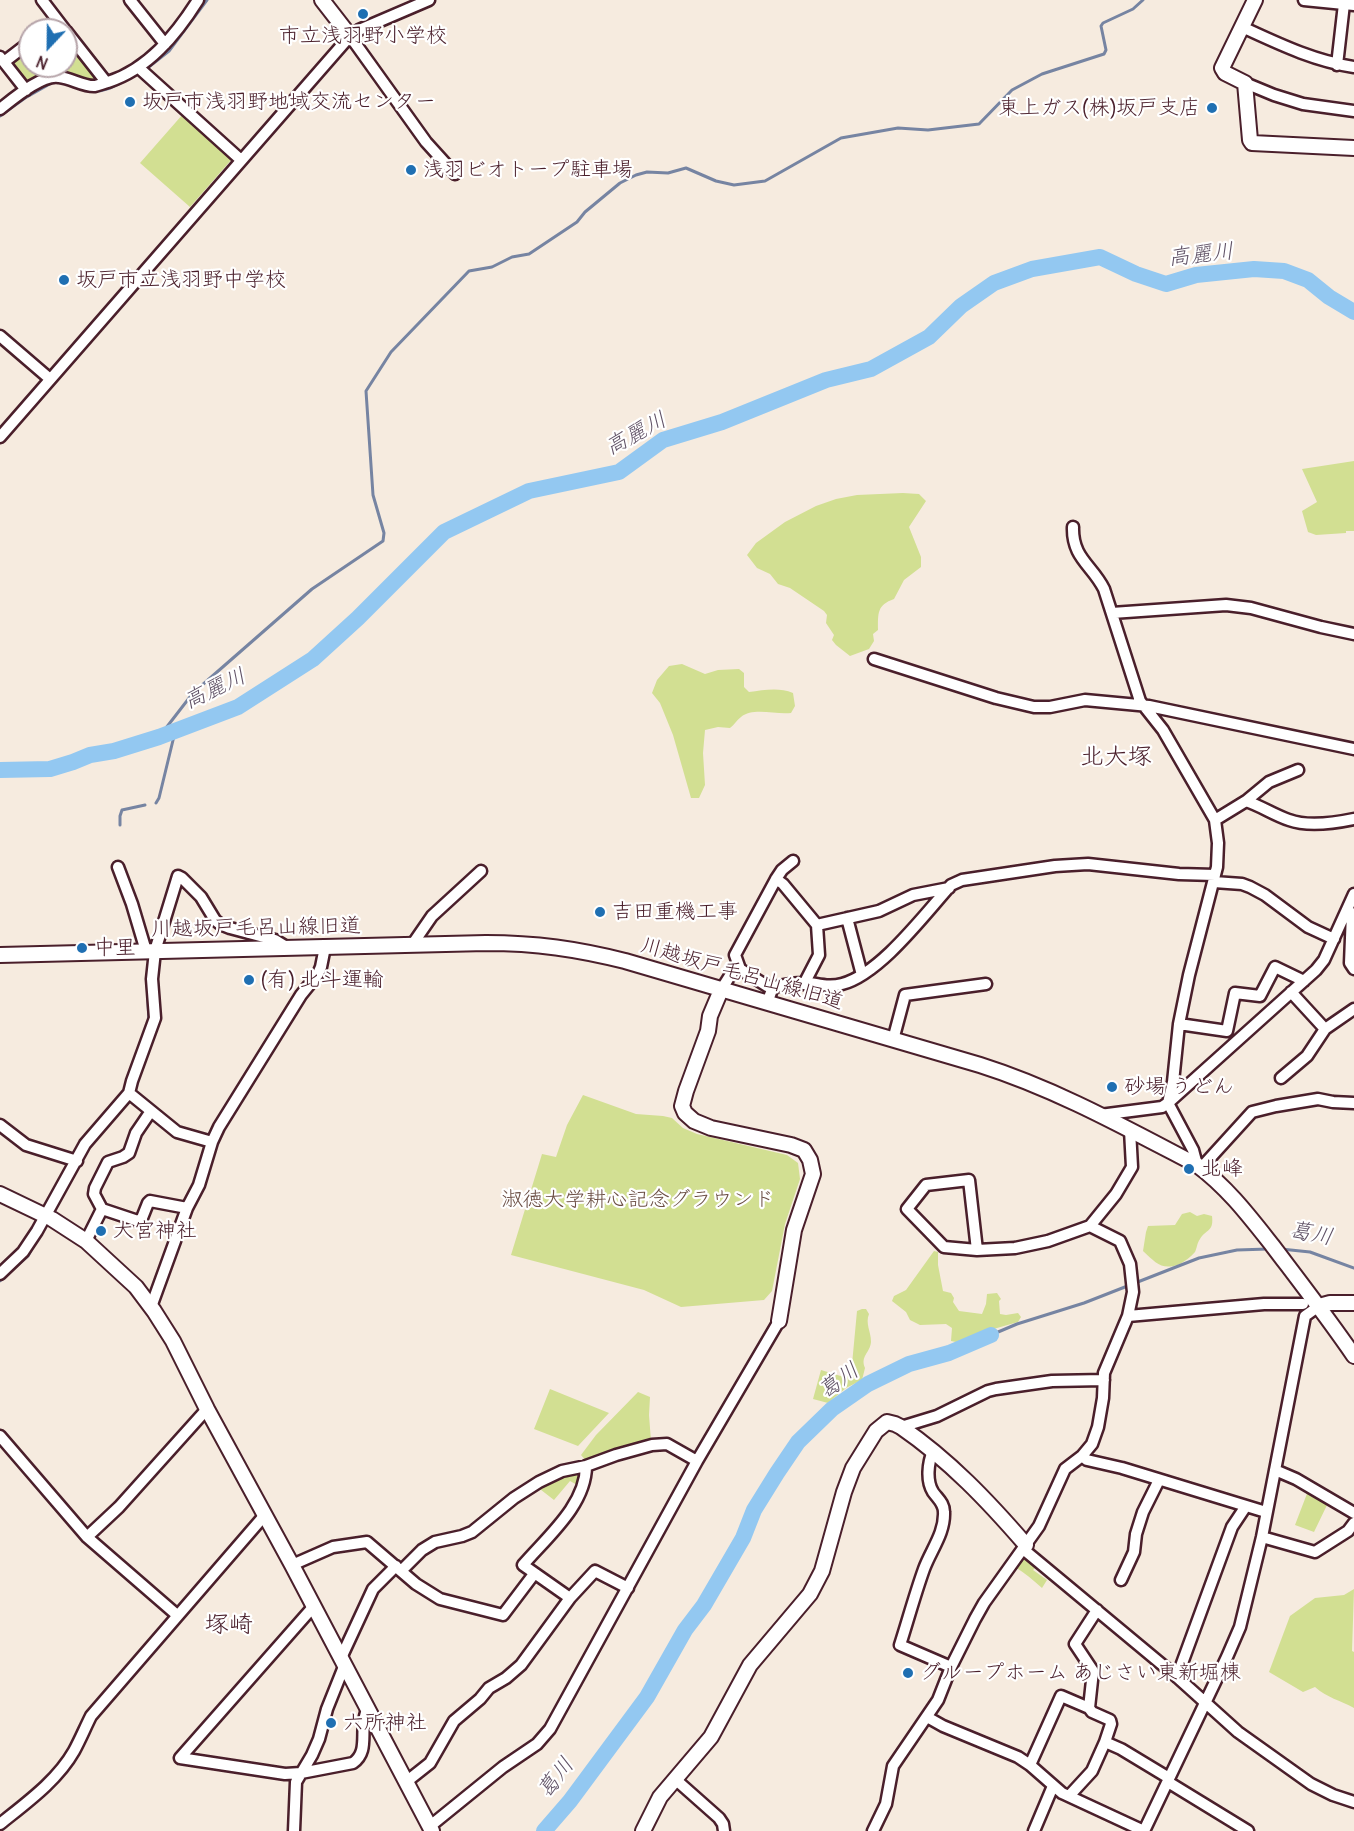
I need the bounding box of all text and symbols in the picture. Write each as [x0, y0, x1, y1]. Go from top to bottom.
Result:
marker: 市立浅羽野小学校 [356, 7, 370, 21]
north arrow [18, 18, 78, 78]
place label: 市立浅羽野小学校 [279, 23, 447, 49]
text: N [33, 51, 51, 74]
place label: 坂戸市浅羽野地域交流センター [142, 89, 436, 115]
marker: 坂戸市浅羽野地域交流センター [123, 95, 137, 109]
place label: 東上ガス(株)坂戸支店 [998, 95, 1200, 121]
marker: 東上ガス(株)坂戸支店 [1205, 101, 1219, 115]
place label: 浅羽ビオトープ駐車場 [423, 157, 633, 183]
marker: 浅羽ビオトープ駐車場 [404, 163, 418, 177]
water label: 高麗川 [1167, 238, 1235, 272]
place label: 坂戸市立浅羽野中学校 [76, 267, 286, 293]
marker: 坂戸市立浅羽野中学校 [57, 273, 71, 287]
water label: 高麗川 [601, 407, 671, 461]
water label: 高麗川 [180, 663, 250, 715]
district label: 北大塚 [1080, 743, 1152, 771]
place label: 吉田重機工事 [612, 899, 738, 925]
marker: 吉田重機工事 [593, 905, 607, 919]
street label: 川越坂戸毛呂山線旧道 [151, 914, 361, 942]
street label: 川越坂戸毛呂山線旧道 [638, 933, 846, 1015]
place label: 中里 [94, 935, 136, 961]
marker: 中里 [75, 941, 89, 955]
place label: (有) 北斗運輸 [261, 967, 384, 993]
marker: (有) 北斗運輸 [242, 973, 256, 987]
place label: 砂場 うどん [1124, 1074, 1234, 1100]
marker: 砂場 うどん [1105, 1080, 1119, 1094]
place label: 北峰 [1201, 1156, 1243, 1182]
marker: 北峰 [1182, 1162, 1196, 1176]
park label: 淑徳大学耕心記念グラウンド [502, 1187, 774, 1213]
water label: 葛川 [1287, 1217, 1335, 1251]
place label: 大宮神社 [113, 1218, 197, 1244]
marker: 大宮神社 [94, 1224, 108, 1238]
water label: 葛川 [813, 1357, 865, 1405]
district label: 塚崎 [205, 1611, 253, 1639]
place label: グループホーム あじさい東新堀棟 [920, 1660, 1241, 1686]
marker: グループホーム あじさい東新堀棟 [901, 1666, 915, 1680]
place label: 六所神社 [343, 1710, 427, 1736]
marker: 六所神社 [324, 1716, 338, 1730]
water label: 葛川 [532, 1753, 580, 1803]

